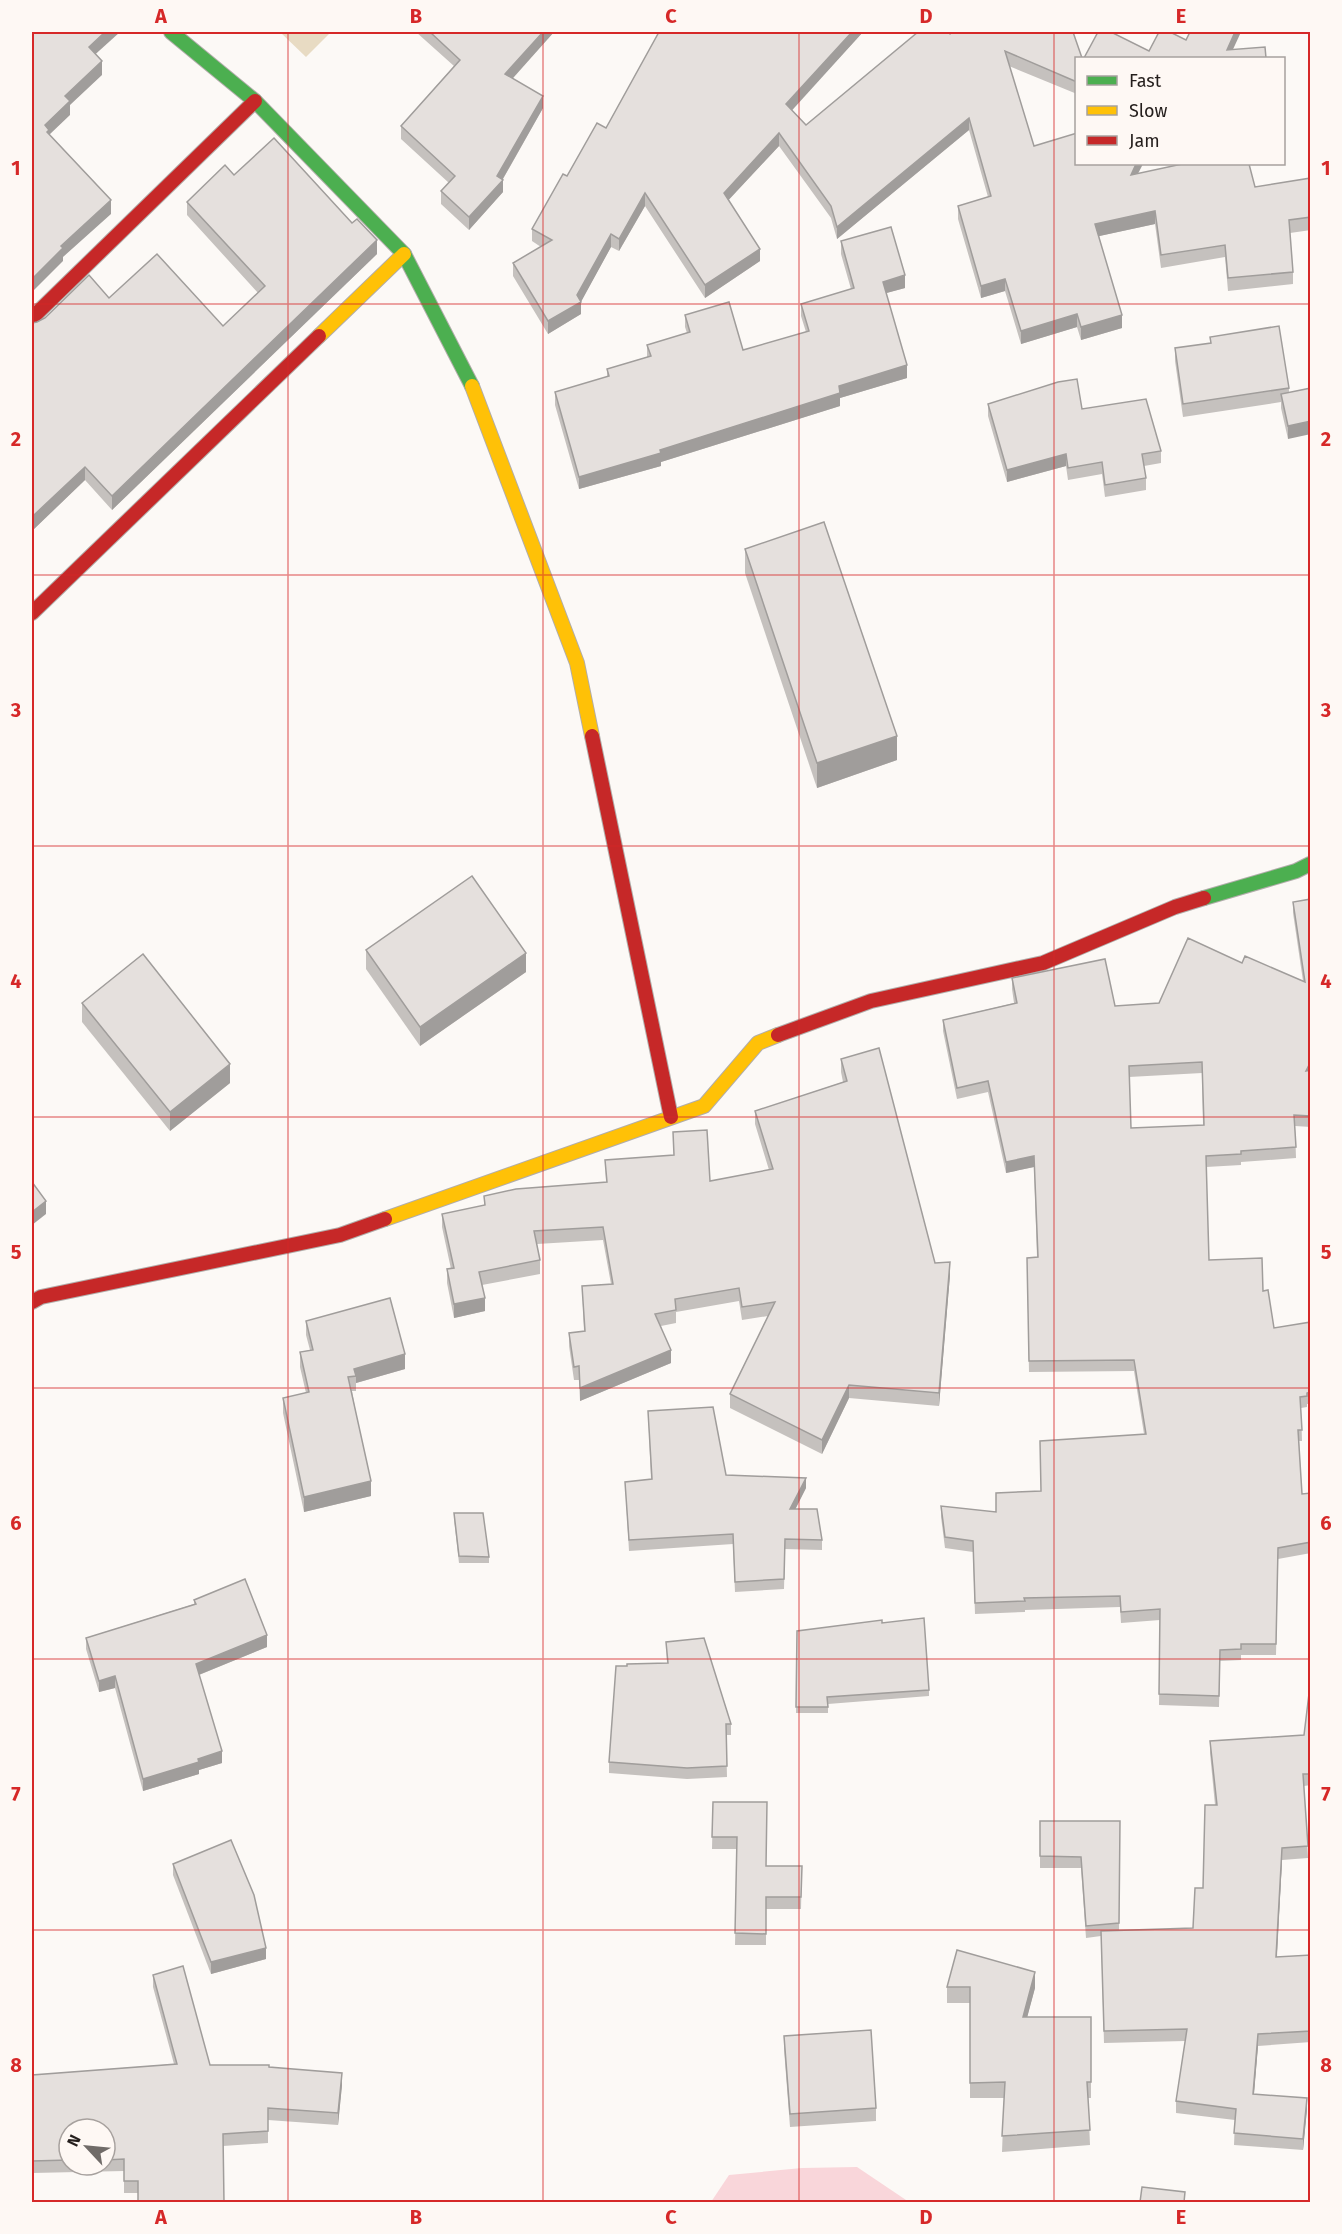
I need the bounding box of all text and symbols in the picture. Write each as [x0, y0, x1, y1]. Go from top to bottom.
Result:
text: A [154, 4, 168, 28]
text: B [410, 4, 422, 28]
text: C [665, 4, 677, 28]
text: D [919, 4, 933, 28]
text: E [1176, 4, 1186, 28]
legend [1075, 57, 1285, 165]
text: Fast [1129, 70, 1162, 92]
text: Slow [1129, 100, 1168, 122]
text: Jam [1129, 130, 1160, 152]
text: 1 [11, 156, 21, 180]
text: 1 [1321, 156, 1331, 180]
text: 2 [11, 427, 21, 451]
text: 2 [1321, 427, 1331, 451]
text: 3 [10, 698, 21, 722]
text: 3 [1320, 698, 1331, 722]
text: 4 [10, 969, 22, 993]
text: 4 [1320, 969, 1332, 993]
text: 5 [11, 1240, 22, 1264]
text: 5 [1321, 1240, 1332, 1264]
text: 6 [10, 1511, 22, 1535]
text: 6 [1320, 1511, 1332, 1535]
text: 7 [11, 1782, 21, 1806]
text: 7 [1321, 1782, 1331, 1806]
text: 8 [10, 2053, 22, 2077]
text: 8 [1320, 2053, 1332, 2077]
north arrow [57, 2117, 117, 2177]
text: N [63, 2132, 85, 2150]
text: A [154, 2205, 168, 2229]
text: B [410, 2205, 422, 2229]
text: C [665, 2205, 677, 2229]
text: D [919, 2205, 933, 2229]
text: E [1176, 2205, 1186, 2229]

